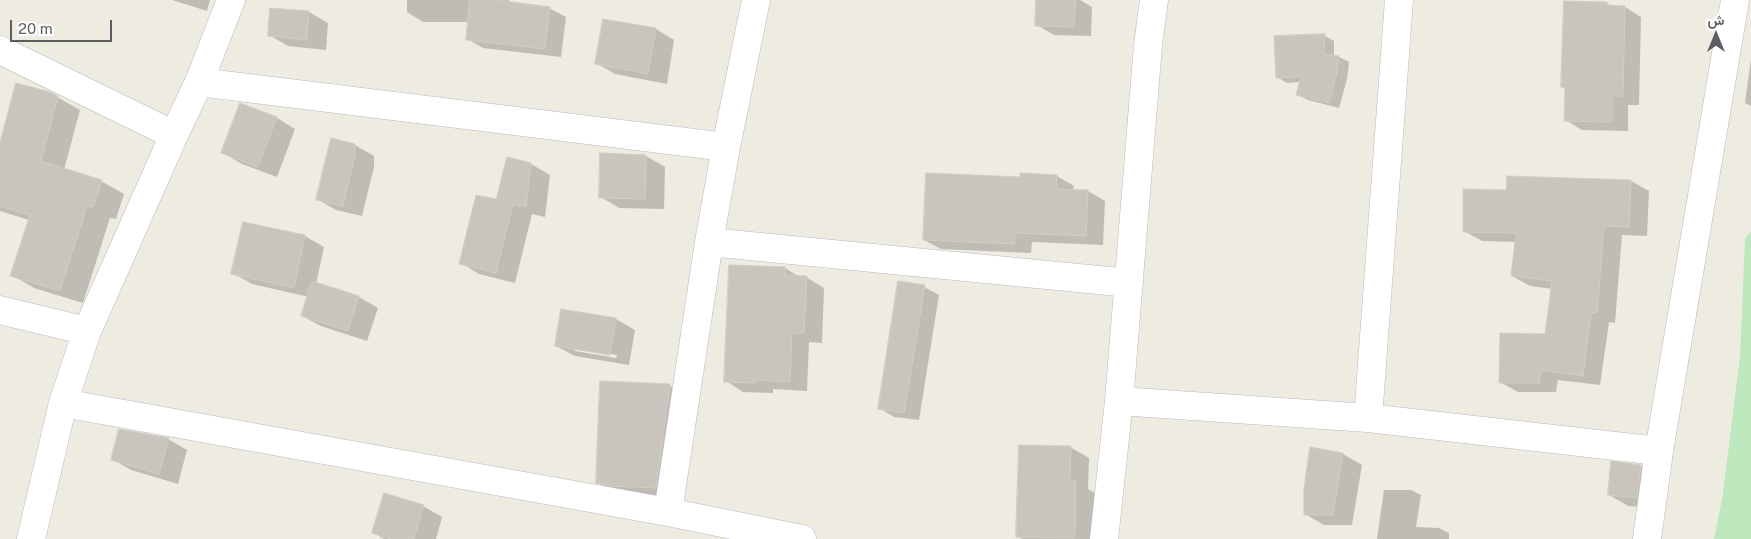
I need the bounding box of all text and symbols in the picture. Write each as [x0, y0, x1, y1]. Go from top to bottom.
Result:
scale bar [12, 10, 115, 42]
north arrow [1691, 10, 1741, 60]
text: ش [1708, 12, 1724, 28]
text: 20 m [18, 20, 53, 37]

